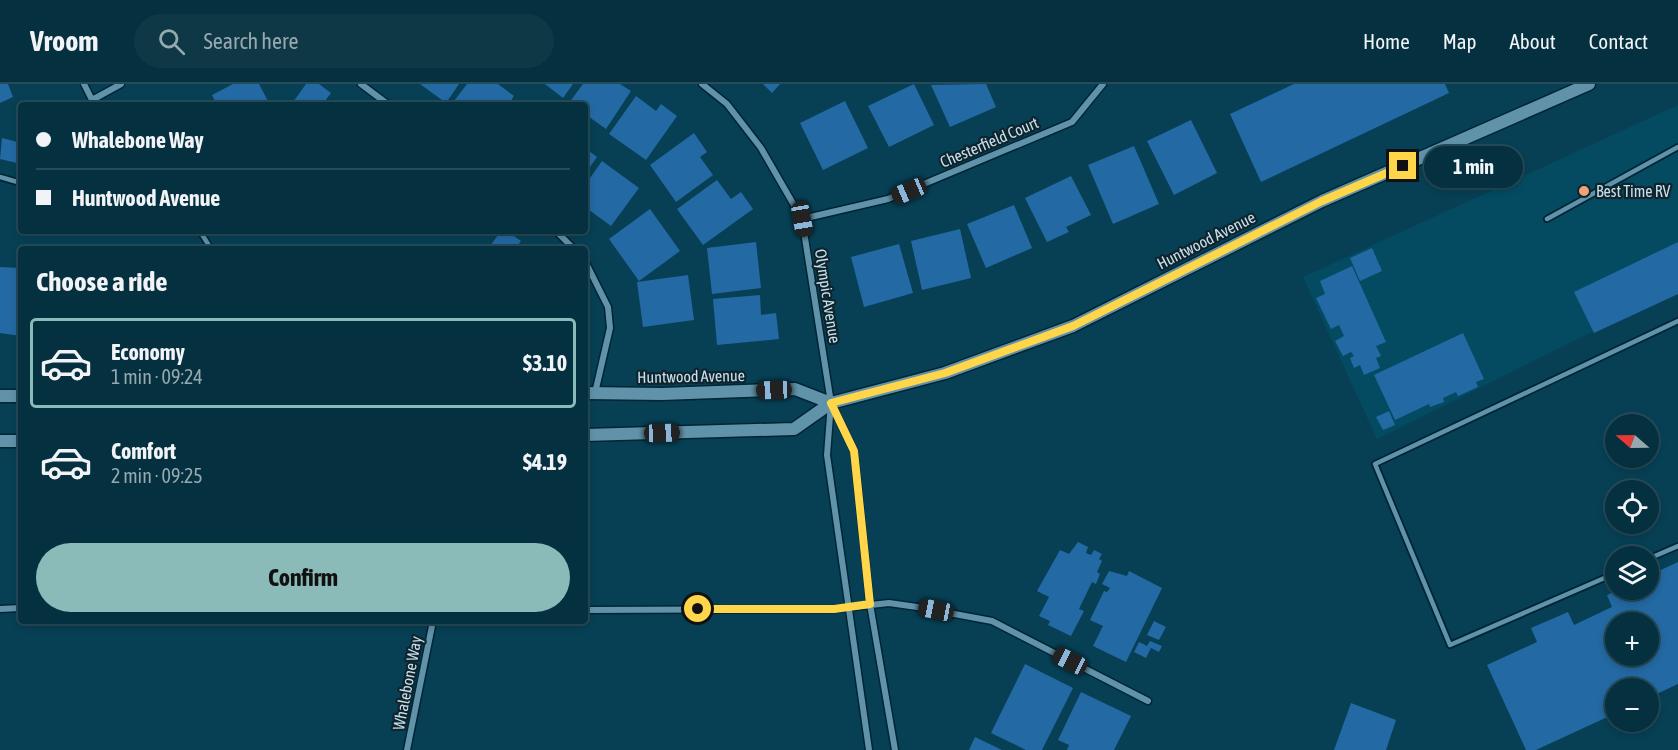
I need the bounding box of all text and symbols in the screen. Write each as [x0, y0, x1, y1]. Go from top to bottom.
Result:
search box [134, 14, 554, 68]
text: Vroom [30, 25, 98, 57]
icon: search [155, 25, 188, 58]
text: Search here [203, 28, 298, 54]
text: Home [1363, 29, 1410, 53]
text: Map [1443, 29, 1477, 53]
text: About [1510, 29, 1556, 53]
text: Contact [1589, 29, 1648, 53]
street label: Chesterfield Court [937, 113, 1041, 171]
text: Whalebone Way [72, 127, 203, 153]
callout: 1 min [1424, 145, 1523, 187]
route end [1389, 152, 1416, 179]
text: 1 min [1453, 155, 1494, 178]
car [889, 176, 929, 206]
place label: Best Time RV [1596, 182, 1670, 200]
marker: Best Time RV [1577, 184, 1591, 198]
text: Huntwood Avenue [72, 185, 220, 211]
car [790, 200, 814, 238]
street label: Huntwood Avenue [1154, 207, 1258, 273]
street label: Olympic Avenue [811, 248, 844, 345]
text: Choose a ride [36, 266, 168, 297]
icon: car [39, 336, 93, 390]
text: Economy [111, 339, 185, 365]
text: $3.10 [523, 350, 567, 376]
text: 1 min · 09:24 [111, 365, 203, 388]
street label: Huntwood Avenue [637, 366, 745, 386]
car [756, 380, 792, 400]
north arrow [1605, 414, 1659, 468]
map controls [1605, 414, 1659, 732]
car [644, 423, 680, 443]
icon: car [39, 435, 93, 489]
text: Comfort [111, 438, 176, 464]
text: $4.19 [523, 449, 567, 475]
text: 2 min · 09:25 [111, 464, 203, 487]
button: locate [1605, 480, 1659, 534]
button: Confirm [36, 543, 570, 612]
button: layers [1605, 546, 1659, 600]
route start [684, 595, 711, 622]
car [917, 598, 955, 622]
button: + [1605, 612, 1659, 666]
street label: Whalebone Way [389, 634, 426, 732]
car [1050, 645, 1090, 677]
button: − [1605, 678, 1659, 732]

